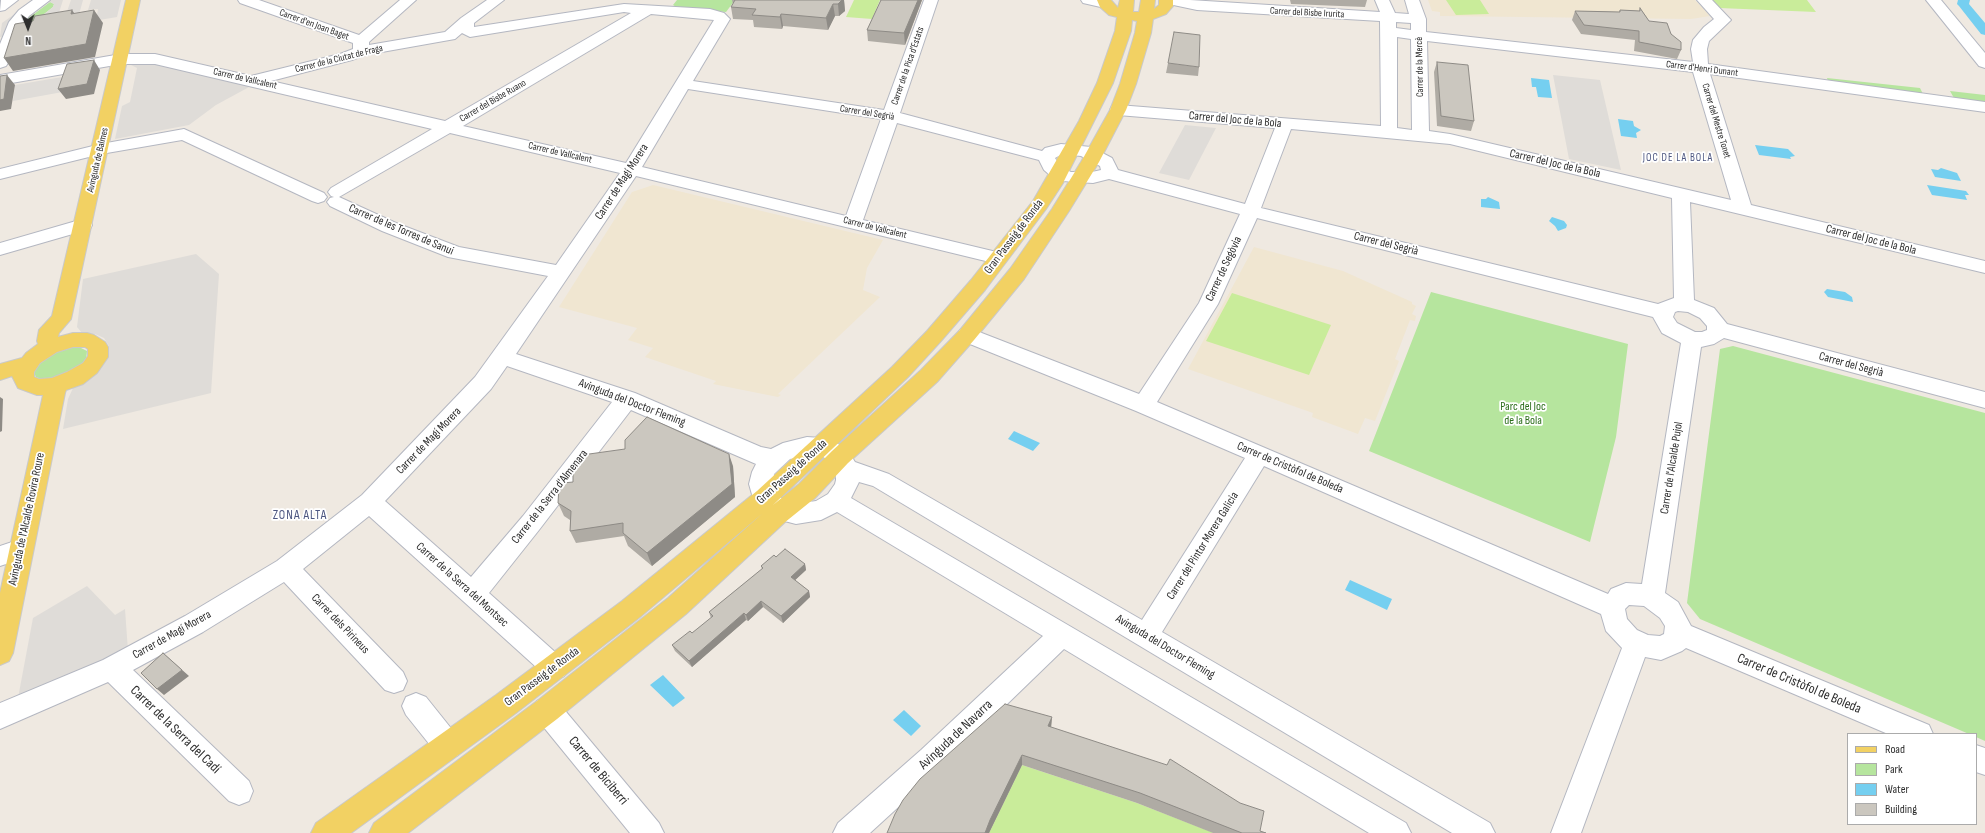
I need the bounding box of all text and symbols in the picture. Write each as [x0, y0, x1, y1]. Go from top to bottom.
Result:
street label: Carrer del Bisbe Irurita [1269, 5, 1345, 21]
street label: Carrer d'en Joan Baget [277, 7, 351, 43]
north arrow [8, 8, 48, 48]
street label: Carrer de la Pica d'Estats [889, 25, 927, 107]
text: N [25, 34, 31, 47]
street label: Carrer de la Mercè [1413, 37, 1427, 97]
street label: Carrer de la Ciutat de Fraga [294, 42, 384, 76]
street label: Carrer d'Henri Dunant [1665, 59, 1739, 79]
street label: Carrer de Vallcalent [212, 66, 278, 92]
street label: Carrer del Bisbe Ruano [458, 77, 528, 125]
street label: Carrer del Mestre Tonet [1699, 82, 1733, 160]
street label: Carrer del Segrià [839, 103, 895, 123]
street label: Carrer del Joc de la Bola [1188, 109, 1282, 131]
street label: Avinguda de Balmes [85, 127, 111, 193]
street label: Carrer de Vallcalent [527, 140, 593, 166]
street label: Carrer de Magí Morera [592, 141, 652, 223]
street label: Carrer del Joc de la Bola [1508, 147, 1602, 181]
district label: JOC DE LA BOLA [1643, 151, 1713, 165]
street label: Gran Passeig de Ronda [981, 197, 1047, 277]
street label: Carrer de les Torres de Sanui [346, 201, 456, 259]
street label: Carrer de Vallcalent [842, 214, 908, 242]
street label: Carrer del Joc de la Bola [1824, 222, 1918, 258]
street label: Carrer del Segrià [1352, 229, 1420, 259]
street label: Carrer de Segòvia [1203, 234, 1245, 304]
street label: Carrer del Segrià [1817, 349, 1885, 381]
street label: Avinguda del Doctor Fleming [577, 376, 687, 430]
park label: Parc del Joc de la Bola [1500, 400, 1546, 428]
street label: Carrer de Magí Morera [393, 405, 465, 477]
street label: Carrer de l'Alcalde Pujol [1658, 421, 1686, 515]
street label: Gran Passeig de Ronda [754, 437, 830, 507]
street label: Carrer de Cristòfol de Boleda [1235, 439, 1345, 497]
street label: Carrer de la Serra d'Almenara [509, 447, 591, 547]
street label: Avinguda de l'Alcalde Rovira Roure [6, 451, 48, 587]
street label: Carrer del Pintor Morera Galicia [1164, 489, 1242, 603]
district label: ZONA ALTA [273, 508, 327, 524]
street label: Carrer de la Serra del Montsec [413, 540, 511, 630]
street label: Carrer dels Pirineus [308, 591, 372, 657]
street label: Carrer de Magí Morera [130, 607, 214, 663]
street label: Avinguda del Doctor Fleming [1113, 612, 1217, 682]
street label: Gran Passeig de Ronda [502, 644, 582, 710]
street label: Carrer de Cristòfol de Boleda [1734, 650, 1864, 718]
street label: Carrer de la Serra del Cadí [126, 683, 224, 777]
street label: Avinguda de Navarra [916, 697, 996, 773]
street label: Carrer de Biciberri [564, 733, 632, 809]
legend [1847, 733, 1977, 825]
text: Road [1885, 742, 1905, 757]
text: Park [1885, 762, 1903, 777]
text: Water [1885, 782, 1909, 797]
text: Building [1885, 802, 1917, 817]

